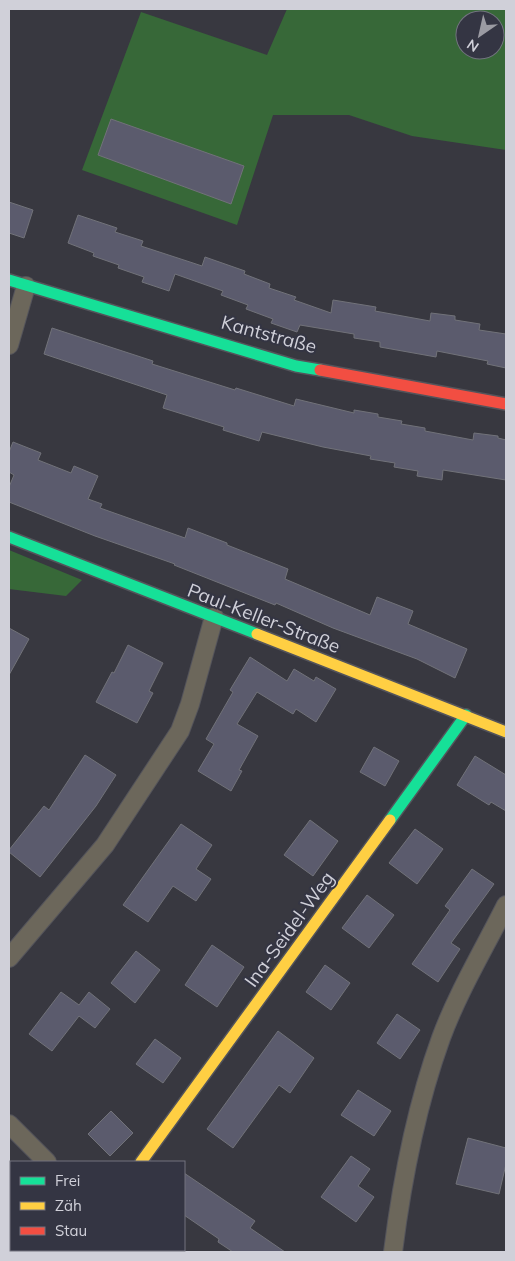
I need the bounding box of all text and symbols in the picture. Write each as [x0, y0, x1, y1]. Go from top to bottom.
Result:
north arrow [455, 10, 505, 60]
text: N [463, 35, 482, 56]
street label: Kantstraße [219, 310, 319, 358]
street label: Paul-Keller-Straße [184, 578, 344, 658]
street label: Ina-Seidel-Weg [239, 866, 339, 992]
legend [10, 1161, 185, 1251]
text: Frei [55, 1171, 80, 1190]
text: Zäh [55, 1196, 82, 1215]
text: Stau [55, 1221, 87, 1240]

